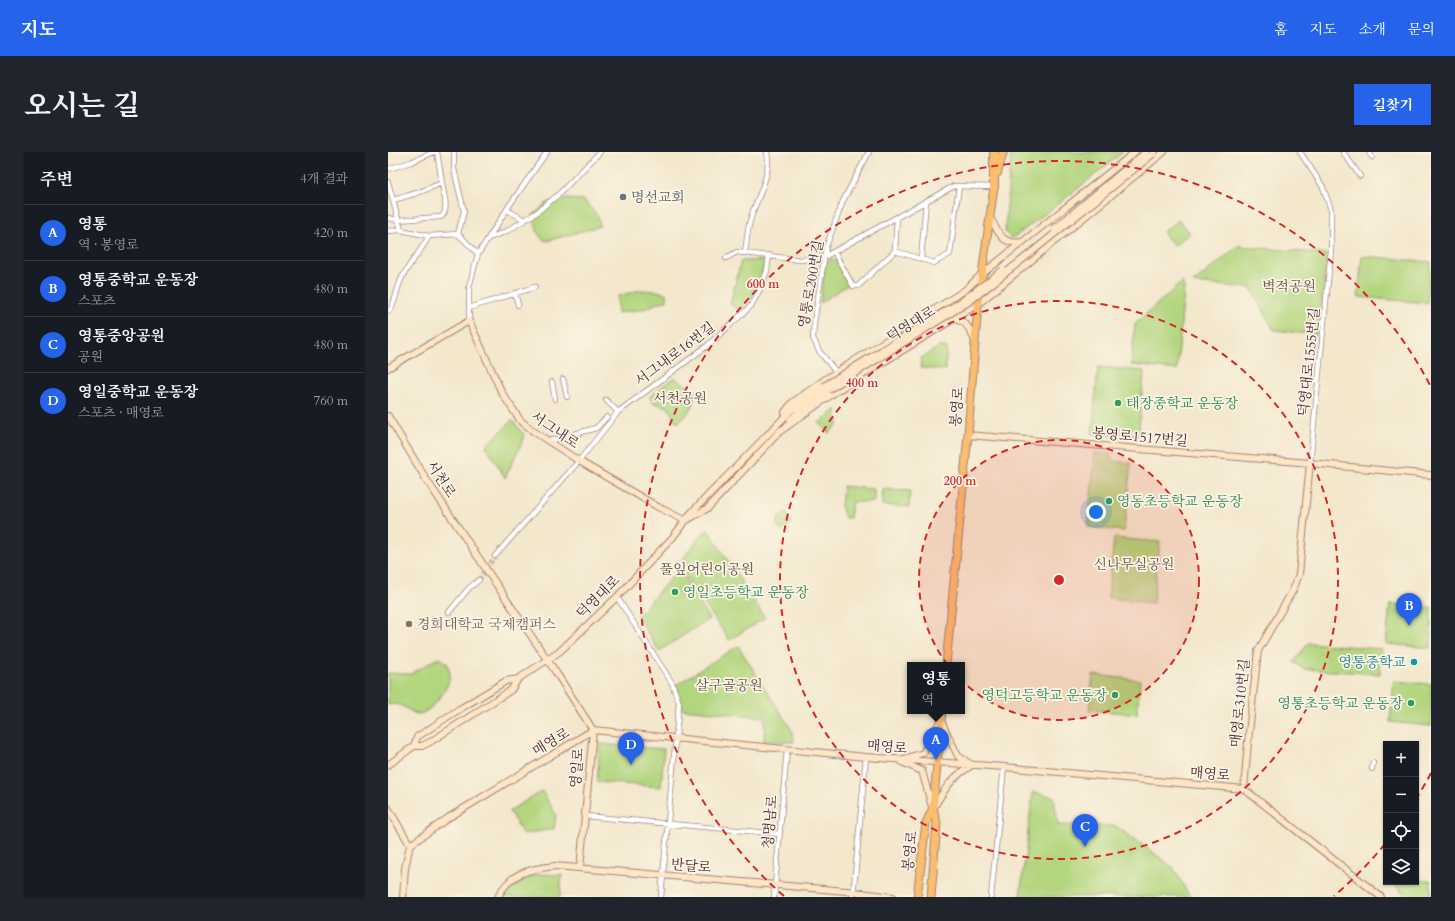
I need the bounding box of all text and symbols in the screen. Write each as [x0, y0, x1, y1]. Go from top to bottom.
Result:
text: 지도 [20, 17, 57, 43]
text: 홈 [1274, 20, 1288, 39]
text: 지도 [1310, 20, 1337, 39]
text: 소개 [1359, 20, 1386, 39]
text: 문의 [1408, 20, 1435, 39]
button: 길찾기 [1354, 84, 1431, 125]
text: 오시는 길 [24, 87, 140, 125]
text: 주변 [40, 168, 73, 191]
text: 4개 결과 [300, 170, 348, 188]
place label: 명선교회 [631, 188, 685, 207]
marker: 명선교회 [618, 192, 628, 202]
text: 영통 [78, 214, 107, 234]
text: A [48, 224, 58, 242]
text: 420 m [314, 224, 348, 242]
text: 역 · 봉영로 [78, 236, 139, 254]
street label: 영통로200번길 [794, 238, 828, 330]
text: 영통중학교 운동장 [78, 270, 198, 290]
text: 600 m [747, 276, 780, 292]
park label: 벽적공원 [1262, 277, 1316, 296]
text: B [48, 280, 58, 298]
text: 480 m [314, 280, 348, 298]
text: 스포츠 [78, 292, 116, 310]
street label: 덕영대로 [883, 301, 939, 346]
street label: 덕영대로1555번길 [1294, 306, 1324, 418]
street label: 서그내로16번길 [631, 318, 719, 390]
text: 영통중앙공원 [78, 326, 165, 346]
text: C [48, 336, 58, 354]
text: 480 m [314, 336, 348, 354]
text: 공원 [78, 348, 103, 366]
text: 400 m [846, 375, 879, 391]
text: 영일중학교 운동장 [78, 382, 198, 402]
street label: 봉영로 [946, 385, 968, 428]
park label: 서천공원 [653, 389, 707, 408]
text: D [47, 392, 59, 410]
text: 760 m [314, 392, 348, 410]
place label: 태장중학교 운동장 [1126, 394, 1238, 413]
marker: 태장중학교 운동장 [1113, 398, 1123, 408]
text: 스포츠 · 매영로 [78, 404, 164, 422]
street label: 서그내로 [527, 407, 583, 453]
street label: 봉영로1517번길 [1091, 423, 1189, 451]
street label: 서천로 [422, 457, 460, 502]
text: 200 m [944, 473, 977, 489]
place label: 영동초등학교 운동장 [1117, 492, 1243, 511]
marker: 영동초등학교 운동장 [1104, 496, 1114, 506]
your location [1086, 502, 1106, 522]
park label: 신나무실공원 [1093, 555, 1175, 574]
park label: 풀잎어린이공원 [660, 560, 754, 579]
street label: 덕영대로 [572, 571, 624, 623]
centre of rings [1052, 573, 1066, 587]
place label: 영일초등학교 운동장 [683, 583, 809, 602]
marker: 영일초등학교 운동장 [670, 587, 680, 597]
pin: B [1396, 593, 1422, 626]
place label: 경희대학교 국제캠퍼스 [417, 615, 556, 634]
marker: 경희대학교 국제캠퍼스 [404, 619, 414, 629]
place label: 영통중학교 [1338, 653, 1406, 672]
marker: 영통중학교 [1409, 657, 1419, 667]
street label: 매영로310번길 [1226, 658, 1254, 748]
popup [907, 662, 965, 714]
text: 영통 [922, 669, 950, 689]
park label: 살구골공원 [695, 676, 763, 695]
place label: 영덕고등학교 운동장 [982, 686, 1107, 705]
marker: 영덕고등학교 운동장 [1110, 690, 1120, 700]
text: 역 [922, 691, 934, 709]
place label: 영통초등학교 운동장 [1278, 694, 1403, 713]
marker: 영통초등학교 운동장 [1406, 698, 1416, 708]
street label: 매영로 [529, 723, 574, 761]
pin: A [923, 727, 949, 760]
pin: D [618, 732, 644, 765]
street label: 매영로 [866, 736, 909, 758]
map controls [1383, 741, 1419, 885]
button: + [1383, 741, 1419, 777]
street label: 영일로 [566, 746, 588, 789]
street label: 매영로 [1189, 763, 1232, 785]
button: − [1383, 777, 1419, 813]
street label: 청명남로 [758, 794, 782, 850]
button: locate [1383, 813, 1419, 849]
pin: C [1072, 814, 1098, 847]
street label: 봉영로 [898, 829, 922, 872]
button: layers [1383, 849, 1419, 885]
street label: 반달로 [670, 855, 713, 877]

